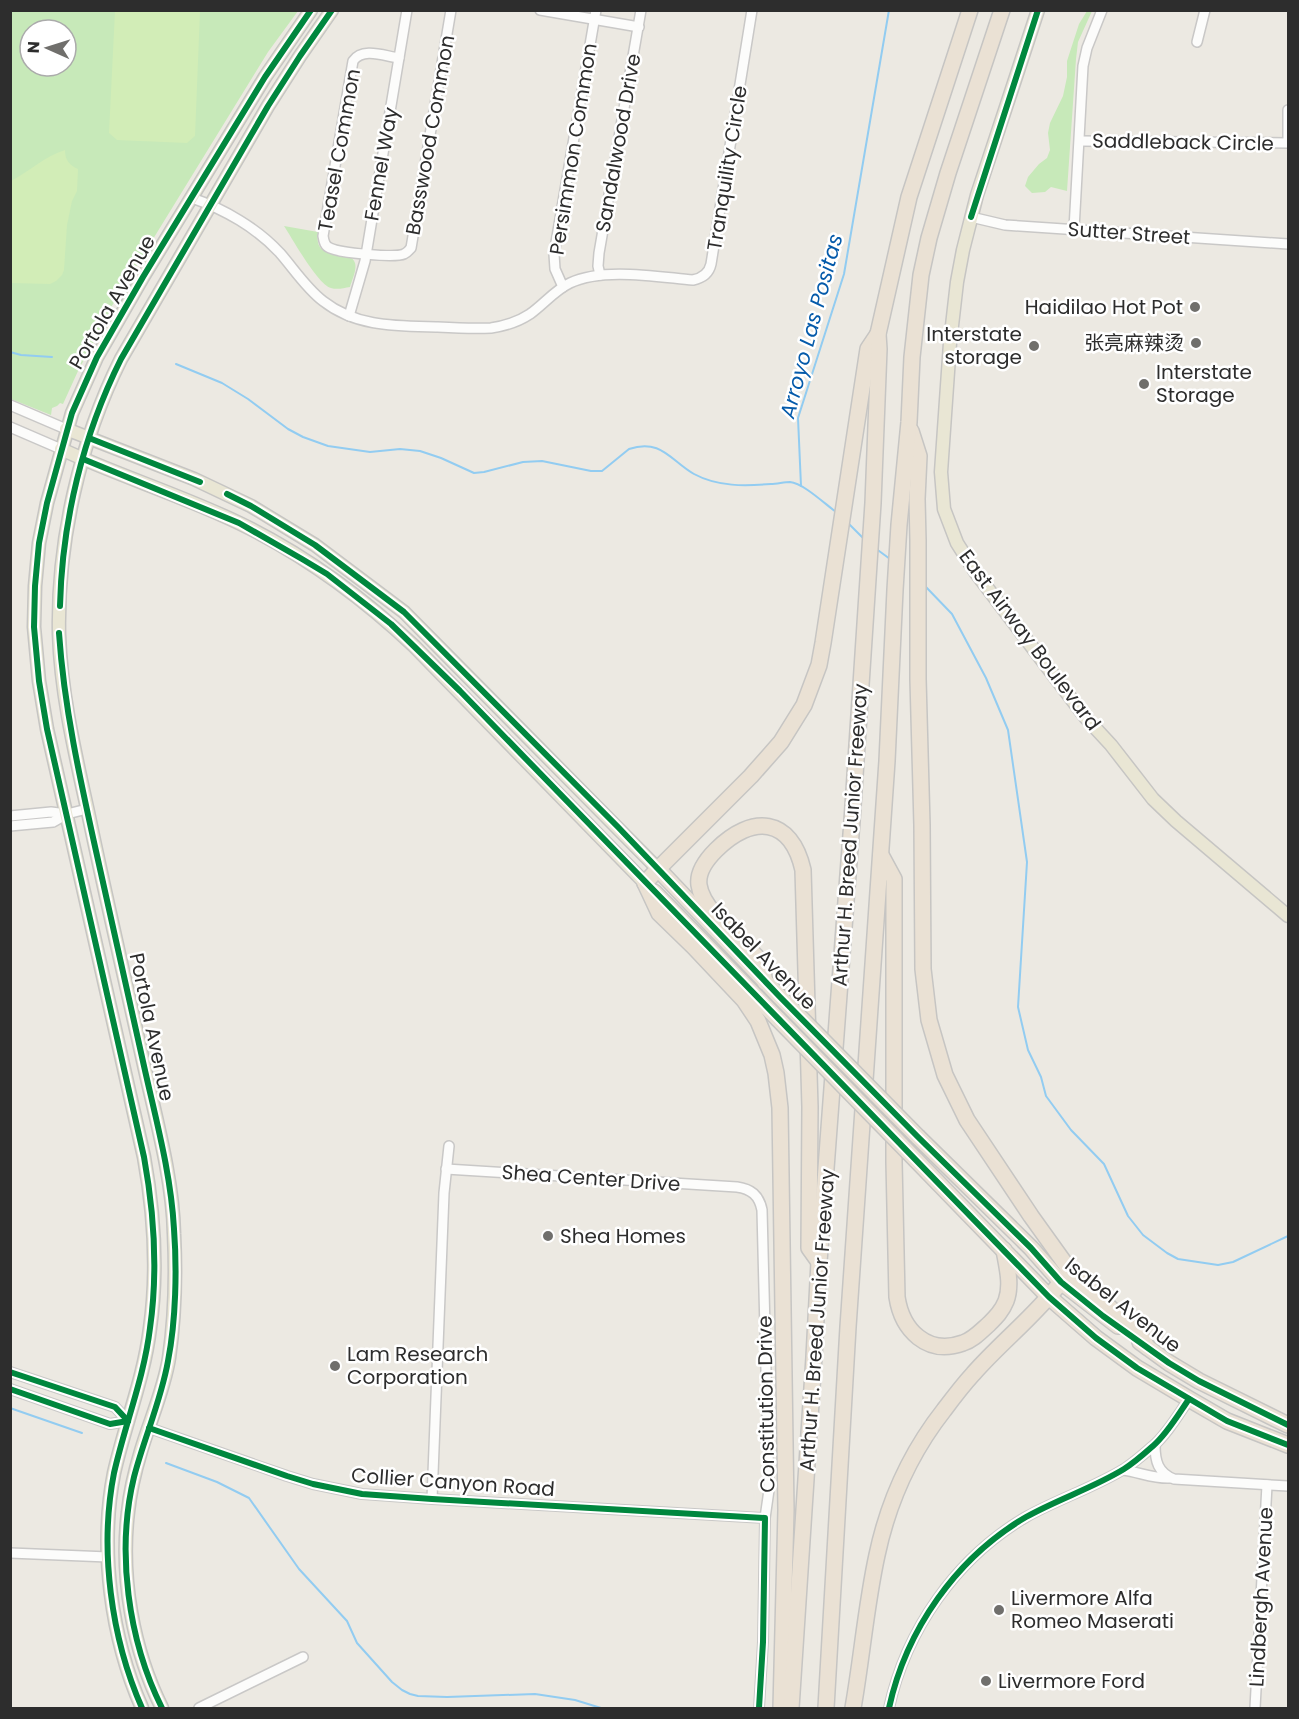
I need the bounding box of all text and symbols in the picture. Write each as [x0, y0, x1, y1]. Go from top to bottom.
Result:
north arrow [18, 18, 78, 78]
street label: Basswood Common [399, 33, 461, 237]
text: N [22, 41, 45, 54]
street label: Persimmon Common [542, 41, 604, 257]
street label: Sandalwood Drive [588, 51, 648, 235]
street label: Teasel Common [311, 66, 367, 234]
street label: Tranquility Circle [700, 83, 754, 253]
street label: Fennel Way [357, 105, 405, 223]
street label: Saddleback Circle [1092, 126, 1274, 158]
street label: Sutter Street [1067, 215, 1191, 251]
street label: Portola Avenue [62, 230, 162, 374]
water label: Arroyo Las Positas [772, 231, 850, 422]
place label: Haidilao Hot Pot [1025, 293, 1183, 321]
marker: Haidilao Hot Pot [1188, 300, 1202, 314]
place label: Interstate storage [926, 320, 1022, 371]
place label: 张亮麻辣烫 [1084, 329, 1184, 357]
marker: 张亮麻辣烫 [1189, 336, 1203, 350]
marker: Interstate storage [1027, 339, 1041, 353]
place label: Interstate Storage [1156, 358, 1252, 409]
marker: Interstate Storage [1137, 377, 1151, 391]
street label: East Airway Boulevard [953, 544, 1107, 736]
street label: Arthur H. Breed Junior Freeway [825, 683, 875, 987]
street label: Isabel Avenue [705, 896, 823, 1016]
street label: Portola Avenue [123, 950, 181, 1104]
street label: Shea Center Drive [501, 1158, 681, 1198]
street label: Arthur H. Breed Junior Freeway [792, 1168, 842, 1472]
place label: Shea Homes [560, 1222, 686, 1250]
marker: Shea Homes [541, 1229, 555, 1243]
street label: Isabel Avenue [1059, 1251, 1187, 1359]
street label: Constitution Drive [750, 1315, 782, 1493]
place label: Lam Research Corporation [347, 1340, 488, 1391]
marker: Lam Research Corporation [328, 1359, 342, 1373]
street label: Collier Canyon Road [350, 1461, 556, 1503]
street label: Lindbergh Avenue [1242, 1506, 1280, 1688]
place label: Livermore Alfa Romeo Maserati [1011, 1584, 1174, 1635]
marker: Livermore Alfa Romeo Maserati [992, 1603, 1006, 1617]
place label: Livermore Ford [998, 1667, 1145, 1695]
marker: Livermore Ford [979, 1674, 993, 1688]

